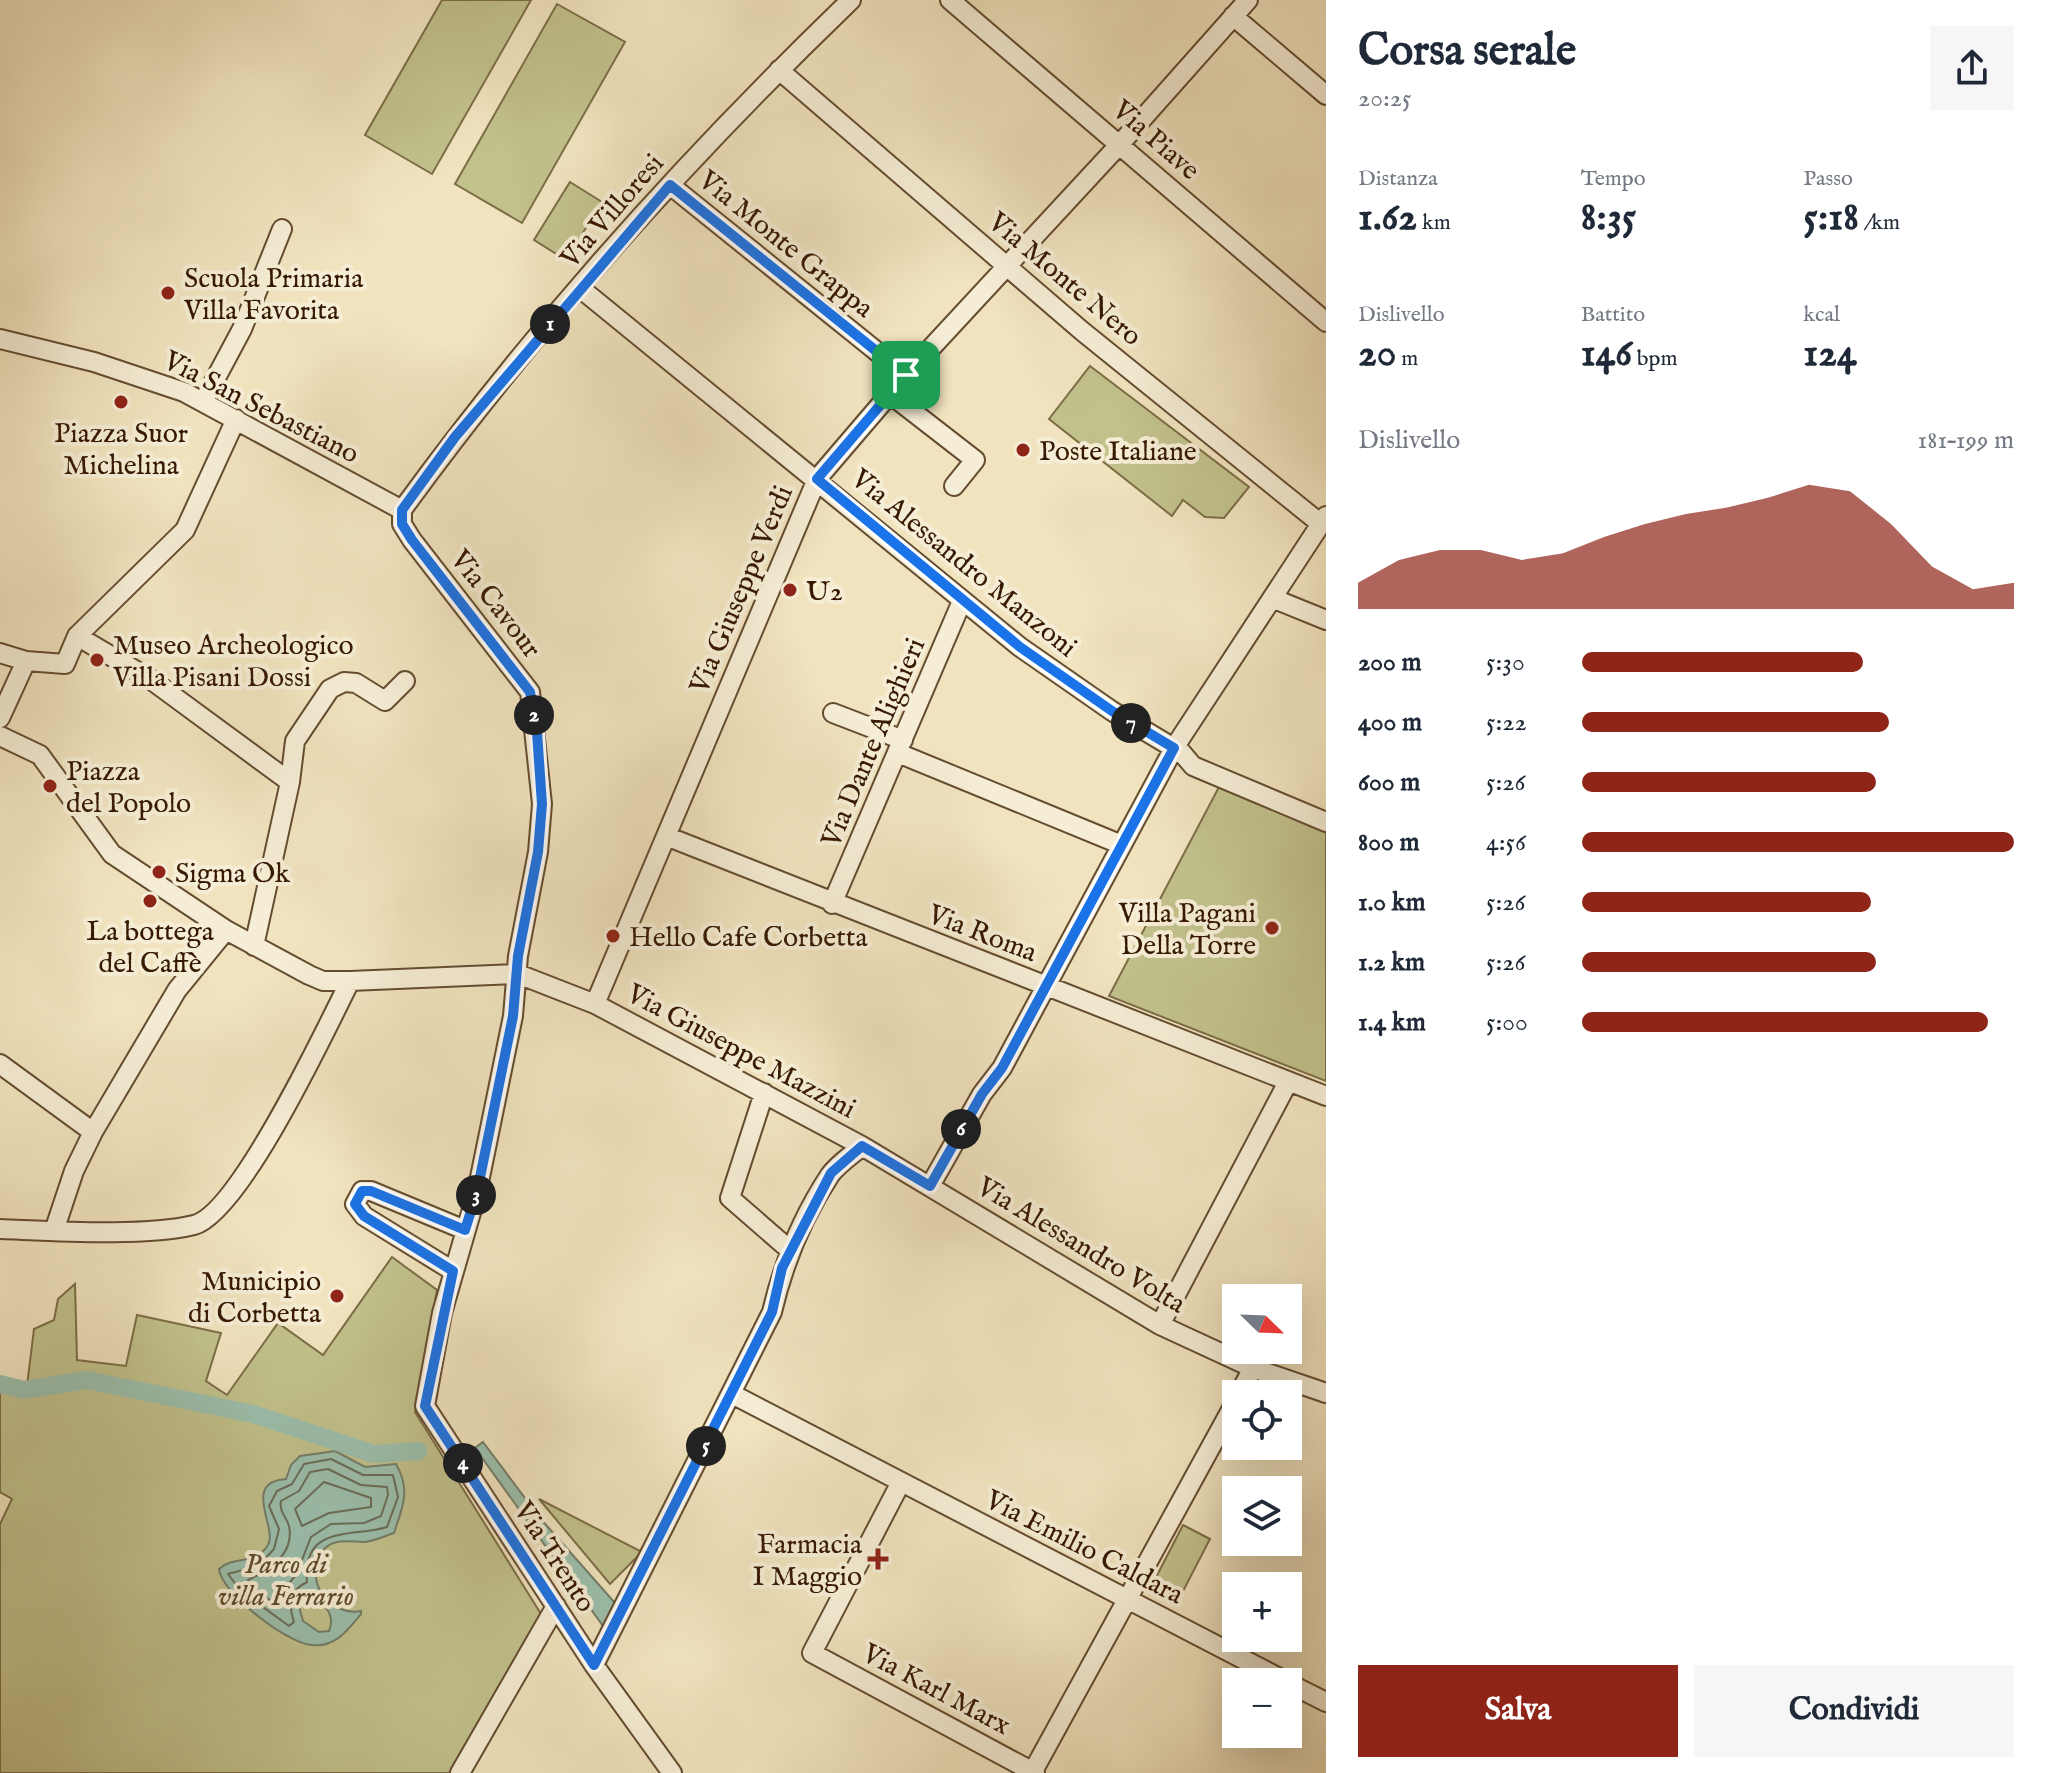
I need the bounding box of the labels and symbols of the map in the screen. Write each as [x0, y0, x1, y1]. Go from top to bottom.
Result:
street label: Via Piave [1104, 93, 1206, 189]
street label: Via Villoresi [553, 147, 672, 277]
street label: Via Monte Grappa [690, 163, 881, 327]
street label: Via Monte Nero [980, 205, 1148, 354]
place label: Scuola Primaria Villa Favorita [183, 262, 364, 329]
marker: Scuola Primaria Villa Favorita [159, 284, 177, 302]
pin: 1 [530, 304, 570, 344]
pin [872, 341, 940, 409]
street label: Via San Sebastiano [156, 343, 365, 473]
marker: Piazza Suor Michelina [112, 393, 130, 411]
place label: Piazza Suor Michelina [54, 417, 188, 484]
place label: Poste Italiane [1039, 435, 1197, 470]
marker: Poste Italiane [1014, 441, 1032, 459]
street label: Via Alessandro Manzoni [843, 462, 1083, 666]
street label: Via Giuseppe Verdi [682, 481, 802, 700]
street label: Via Cavour [441, 543, 548, 666]
place label: U2 [806, 575, 843, 610]
marker: U2 [781, 581, 799, 599]
place label: Museo Archeologico Villa Pisani Dossi [112, 629, 354, 696]
street label: Via Dante Alighieri [814, 633, 934, 854]
marker: Museo Archeologico Villa Pisani Dossi [88, 651, 106, 669]
pin: 2 [514, 695, 554, 735]
pin: 7 [1111, 703, 1151, 743]
place label: Piazza del Popolo [66, 755, 191, 822]
marker: Piazza del Popolo [41, 777, 59, 795]
place label: Sigma Ok [175, 857, 291, 892]
marker: Sigma Ok [150, 863, 168, 881]
marker: La bottega del Caffè [141, 892, 159, 910]
street label: Via Roma [922, 897, 1042, 971]
place label: Villa Pagani Della Torre [1118, 897, 1256, 964]
place label: La bottega del Caffè [86, 915, 215, 982]
marker: Villa Pagani Della Torre [1263, 919, 1281, 937]
place label: Hello Cafe Corbetta [629, 921, 868, 956]
marker: Hello Cafe Corbetta [604, 927, 622, 945]
street label: Via Giuseppe Mazzini [619, 977, 861, 1127]
pin: 6 [941, 1109, 981, 1149]
street label: Via Alessandro Volta [969, 1169, 1192, 1323]
pin: 3 [456, 1175, 496, 1215]
place label: Municipio di Corbetta [188, 1265, 322, 1332]
north arrow [1222, 1284, 1302, 1364]
marker: Municipio di Corbetta [328, 1287, 346, 1305]
pin: 5 [686, 1426, 726, 1466]
pin: 4 [443, 1443, 483, 1483]
street label: Via Emilio Caldara [978, 1483, 1190, 1614]
street label: Via Trento [505, 1495, 603, 1619]
place label: Farmacia I Maggio [753, 1528, 863, 1595]
park label: Parco di villa Ferrario [218, 1548, 354, 1615]
marker: Farmacia I Maggio [869, 1550, 887, 1568]
street label: Via Karl Marx [855, 1636, 1016, 1744]

